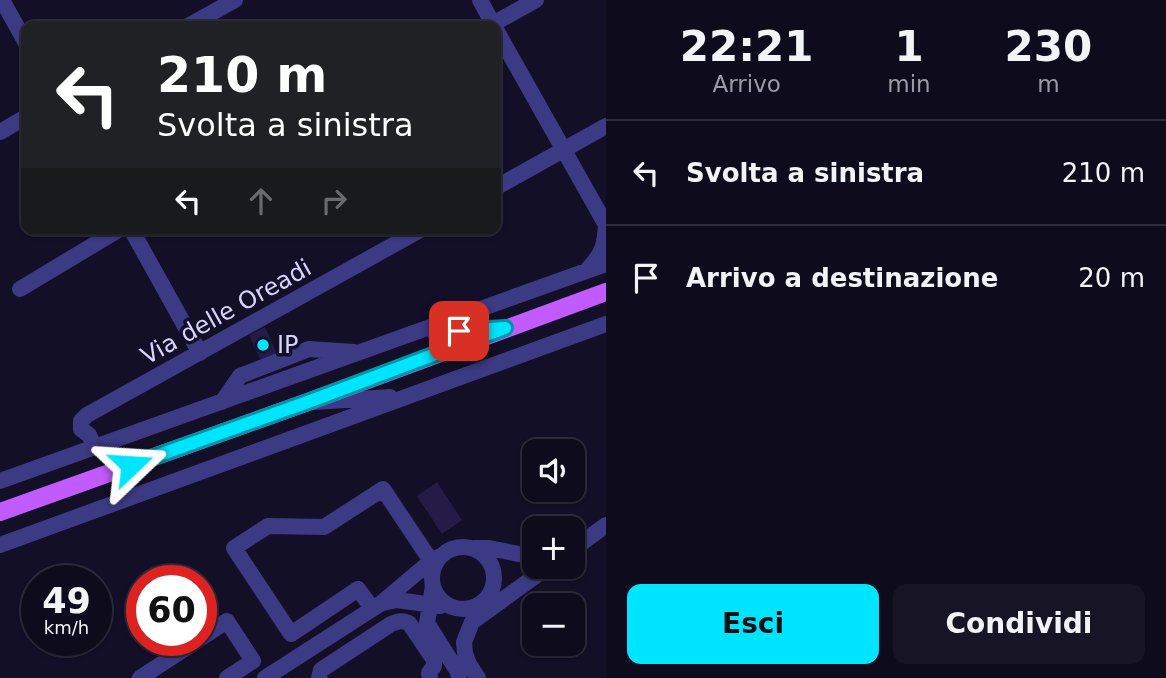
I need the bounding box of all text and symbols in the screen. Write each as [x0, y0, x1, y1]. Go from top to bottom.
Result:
text: 22:21 [680, 22, 814, 71]
text: 1 [894, 22, 924, 71]
text: 230 [1005, 22, 1092, 71]
text: 210 m [157, 47, 327, 104]
icon: left [42, 49, 133, 140]
text: Arrivo [713, 71, 781, 97]
text: min [887, 71, 931, 97]
text: m [1037, 71, 1060, 97]
text: Svolta a sinistra [157, 106, 414, 144]
icon: left [627, 154, 665, 192]
text: Svolta a sinistra [686, 158, 924, 188]
text: 210 m [1062, 158, 1145, 188]
icon: left [169, 182, 207, 220]
icon: ahead [242, 182, 280, 220]
icon: right [315, 182, 353, 220]
street label: Via delle Oreadi [136, 254, 316, 370]
icon: arrive [627, 259, 665, 297]
text: Arrivo a destinazione [686, 263, 998, 293]
text: 20 m [1078, 263, 1145, 293]
pin [429, 301, 489, 361]
icon: arrive [440, 312, 478, 350]
place label: IP [277, 331, 299, 359]
marker: IP [255, 337, 271, 353]
position arrow [94, 428, 168, 502]
map controls [522, 439, 585, 656]
button: sound [522, 439, 585, 502]
button: + [522, 516, 585, 579]
speed limit sign: 60 [126, 565, 217, 656]
text: 49 [42, 581, 91, 621]
button: Esci [627, 584, 879, 664]
button: Condividi [893, 584, 1145, 664]
button: − [522, 593, 585, 656]
text: km/h [44, 617, 89, 638]

